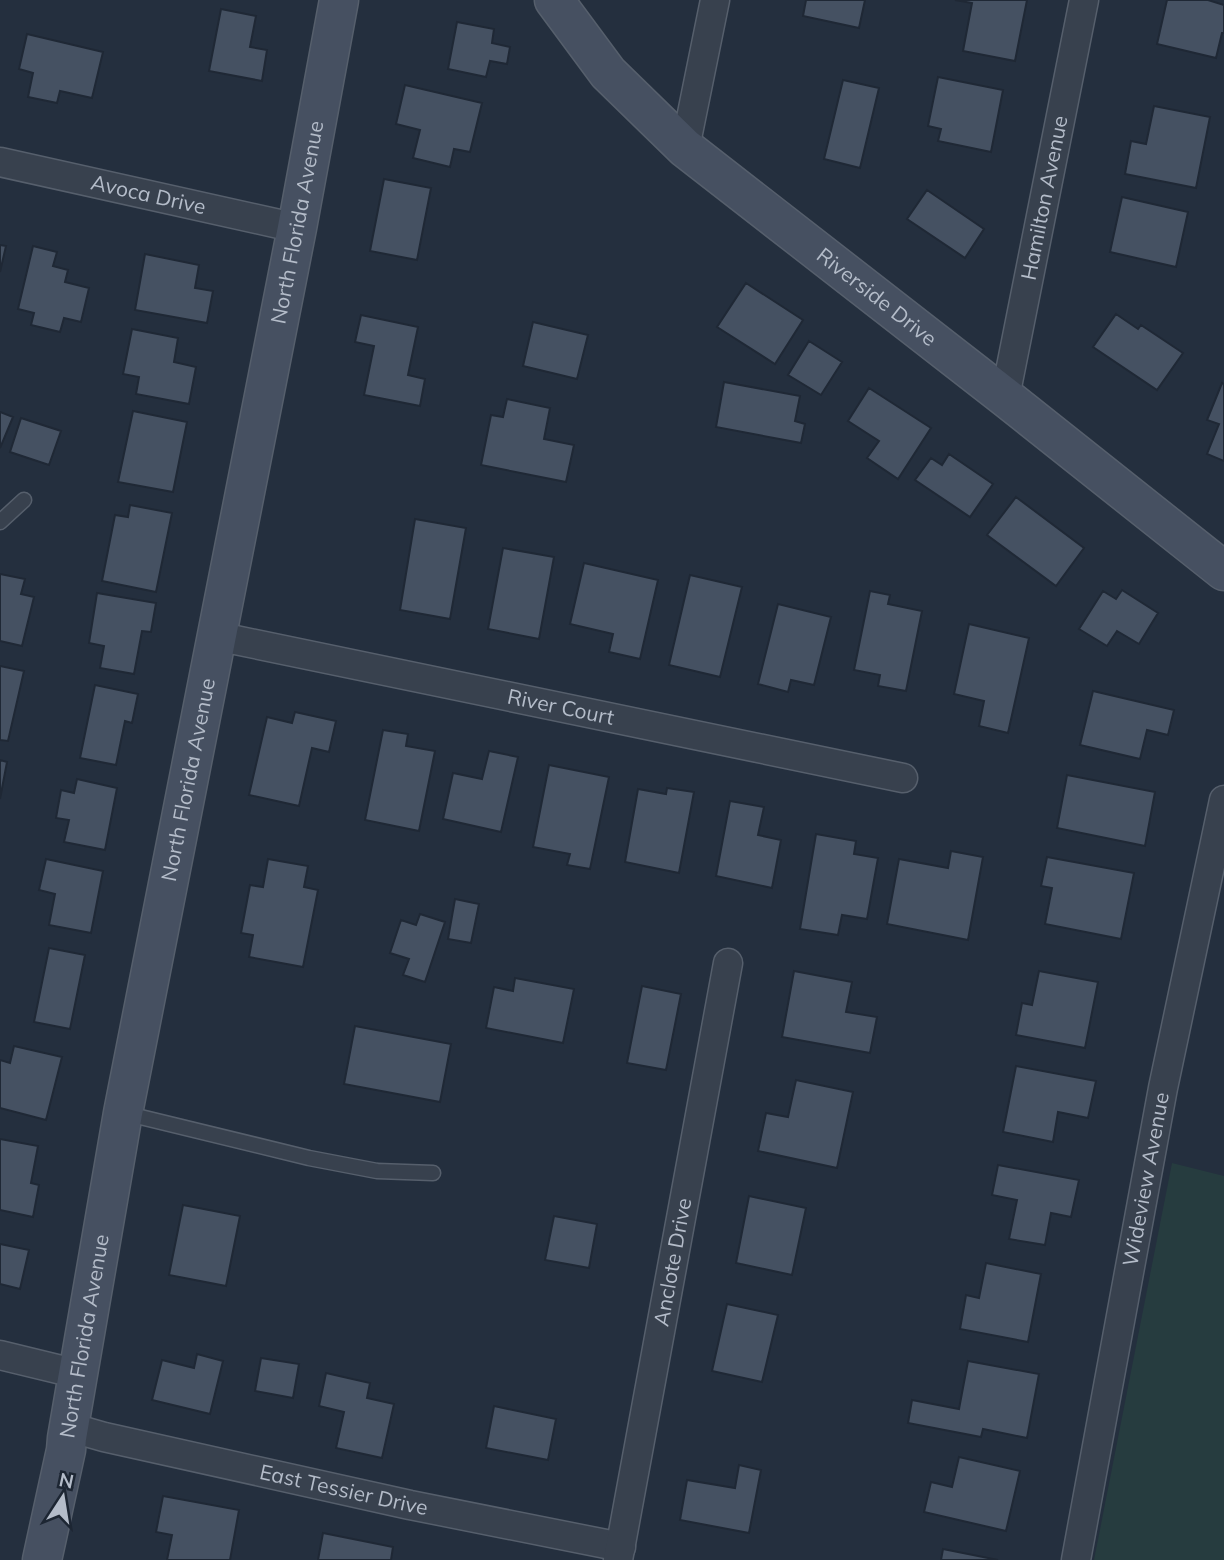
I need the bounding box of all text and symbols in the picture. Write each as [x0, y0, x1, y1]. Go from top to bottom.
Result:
street label: Hamilton Avenue [1015, 113, 1073, 282]
street label: North Florida Avenue [264, 118, 329, 326]
street label: Avoca Drive [89, 169, 209, 219]
street label: Riverside Drive [812, 241, 942, 351]
street label: North Florida Avenue [155, 676, 220, 883]
street label: River Court [505, 683, 617, 730]
street label: Wideview Avenue [1116, 1090, 1174, 1268]
street label: Anclote Drive [647, 1196, 696, 1328]
street label: North Florida Avenue [53, 1232, 114, 1440]
street label: East Tessier Drive [257, 1458, 430, 1520]
north arrow [28, 1462, 98, 1532]
text: N [57, 1467, 76, 1494]

